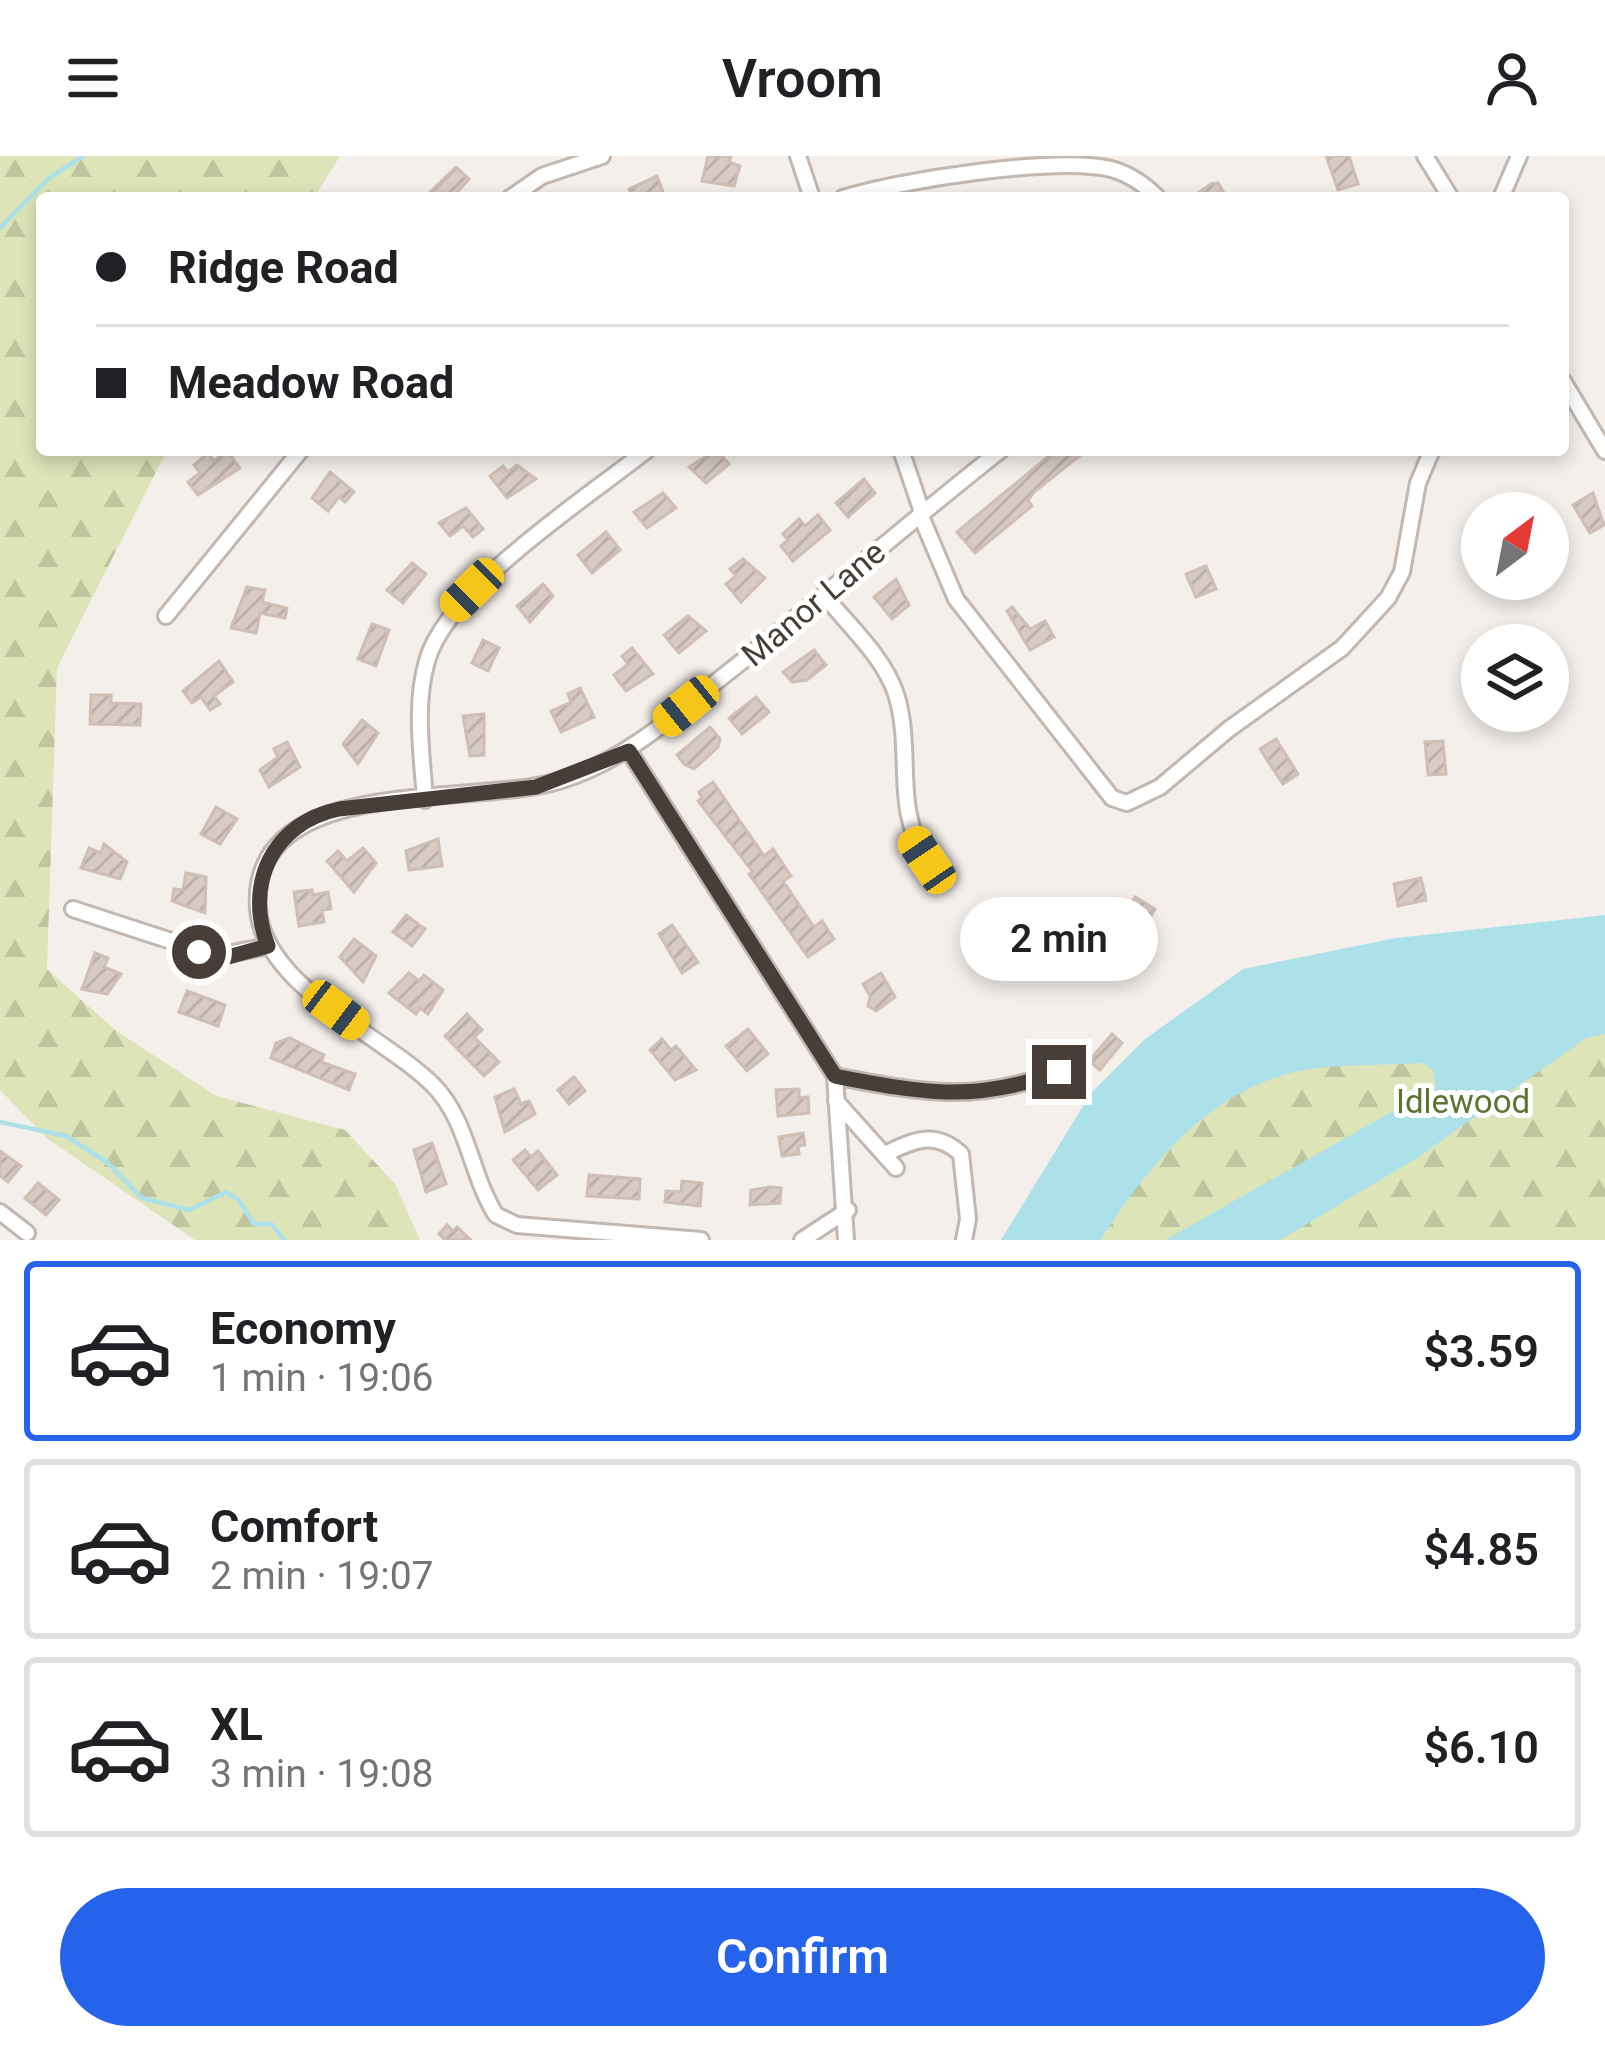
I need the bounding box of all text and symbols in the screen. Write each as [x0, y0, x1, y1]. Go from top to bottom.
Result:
icon: menu [60, 45, 126, 111]
icon: person [1479, 45, 1545, 111]
text: Vroom [722, 47, 883, 110]
text: Ridge Road [168, 241, 399, 294]
text: Meadow Road [168, 356, 454, 409]
north arrow [1461, 492, 1569, 600]
map controls [1461, 492, 1569, 732]
street label: Manor Lane [734, 532, 893, 674]
car [434, 552, 510, 628]
button: layers [1461, 624, 1569, 732]
car [647, 669, 725, 743]
car [892, 820, 962, 900]
callout: 2 min [960, 898, 1158, 982]
text: 2 min [1010, 916, 1108, 962]
route start [172, 925, 226, 979]
car [296, 974, 376, 1046]
route end [1032, 1045, 1086, 1099]
park label: Idlewood [1396, 1082, 1530, 1121]
icon: car [66, 1297, 174, 1405]
text: Economy [210, 1302, 396, 1355]
text: $3.59 [1423, 1325, 1539, 1378]
text: 1 min · 19:06 [210, 1355, 433, 1401]
icon: car [66, 1495, 174, 1603]
text: Comfort [210, 1500, 378, 1553]
text: $4.85 [1423, 1523, 1539, 1576]
text: 2 min · 19:07 [210, 1553, 433, 1599]
icon: car [66, 1693, 174, 1801]
text: XL [210, 1698, 263, 1751]
text: $6.10 [1423, 1721, 1539, 1774]
text: 3 min · 19:08 [210, 1751, 433, 1797]
button: Confirm [60, 1888, 1545, 2026]

